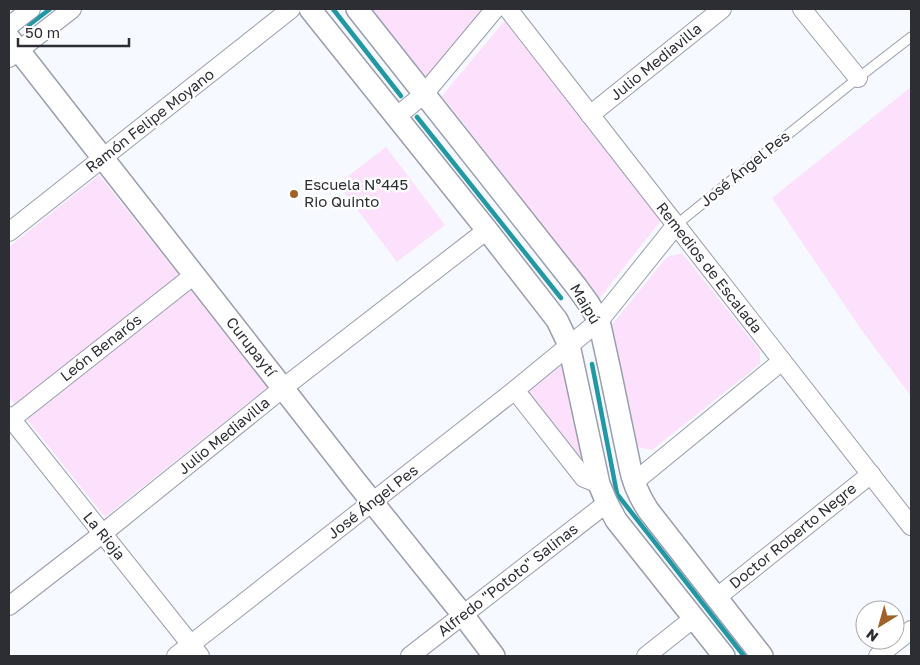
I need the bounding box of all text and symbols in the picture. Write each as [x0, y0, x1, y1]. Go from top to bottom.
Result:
scale bar [18, 15, 129, 47]
street label: Julio Mediavilla [606, 19, 705, 104]
text: 50 m [25, 23, 60, 41]
street label: Ramón Felipe Moyano [82, 64, 217, 176]
street label: José Ángel Pes [696, 127, 793, 210]
place label: Escuela Nº445 Rio Quinto [304, 175, 408, 210]
marker: Escuela Nº445 Rio Quinto [288, 188, 300, 200]
street label: Remedios de Escalada [653, 198, 766, 336]
street label: Maipú [567, 280, 605, 327]
street label: León Benarós [56, 310, 145, 385]
street label: Curupaytí [223, 313, 281, 380]
street label: Julio Mediavilla [174, 393, 273, 478]
street label: José Ángel Pes [324, 460, 421, 542]
street label: Doctor Roberto Negre [725, 478, 860, 592]
street label: La Rioja [80, 508, 130, 563]
street label: Alfredo "Pototo" Salinas [434, 519, 581, 639]
north arrow [855, 600, 905, 650]
text: N [863, 626, 881, 646]

